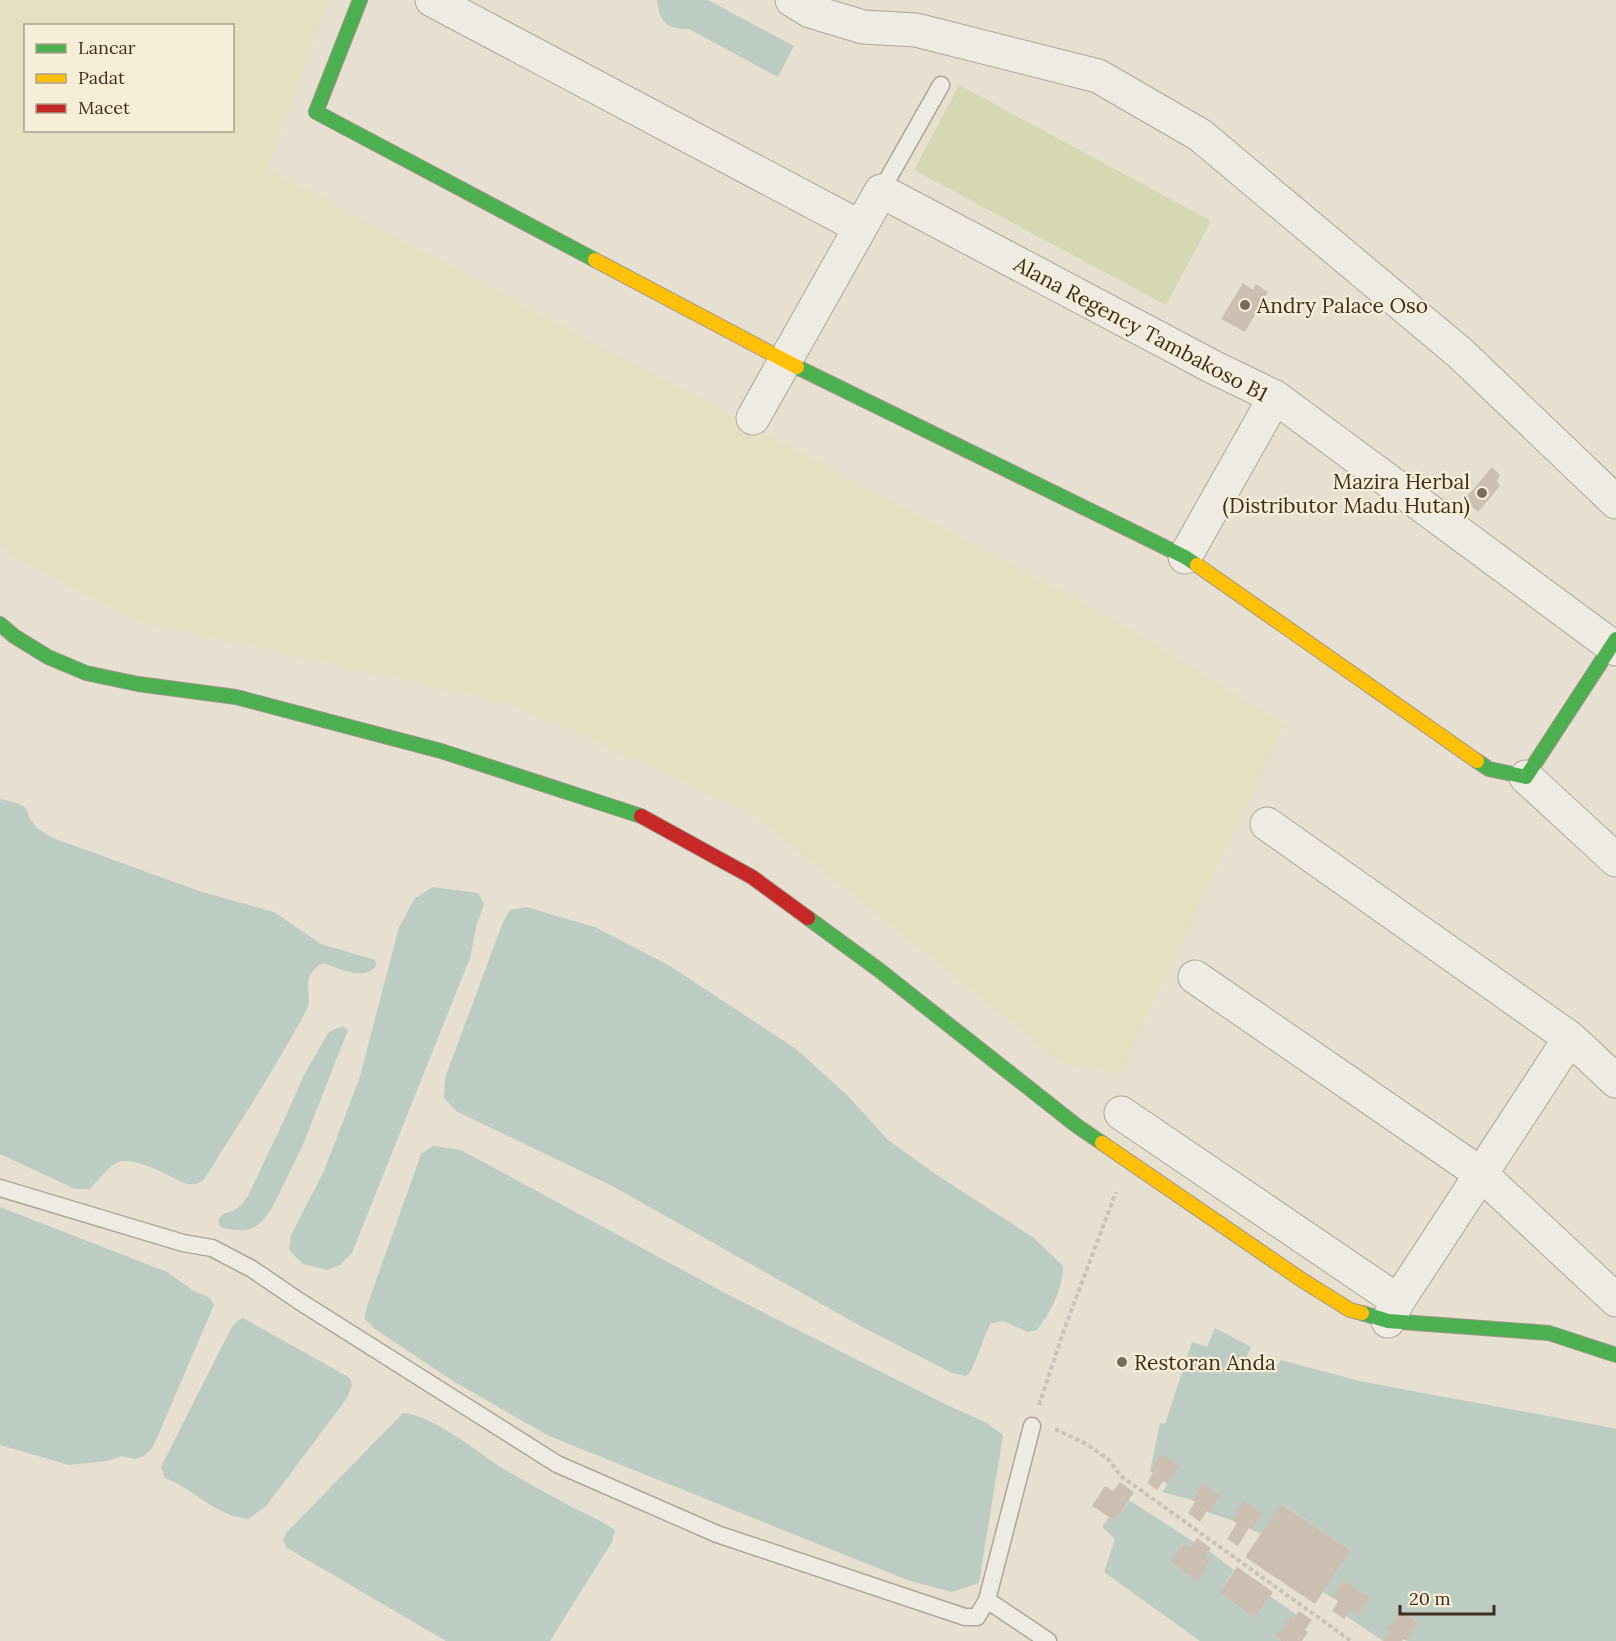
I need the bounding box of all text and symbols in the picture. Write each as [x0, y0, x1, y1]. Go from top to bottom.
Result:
legend [24, 24, 234, 132]
text: Lancar [78, 36, 136, 59]
text: Padat [78, 66, 125, 89]
text: Macet [78, 96, 130, 119]
street label: Alana Regency Tambakoso B1 [1008, 250, 1273, 408]
place label: Andry Palace Oso [1256, 292, 1428, 319]
marker: Andry Palace Oso [1238, 298, 1252, 312]
place label: Mazira Herbal (Distributor Madu Hutan) [1223, 468, 1470, 519]
marker: Mazira Herbal (Distributor Madu Hutan) [1475, 486, 1489, 500]
place label: Restoran Anda [1134, 1349, 1276, 1376]
marker: Restoran Anda [1115, 1355, 1129, 1369]
scale bar [1400, 1578, 1494, 1616]
text: 20 m [1409, 1587, 1451, 1610]

